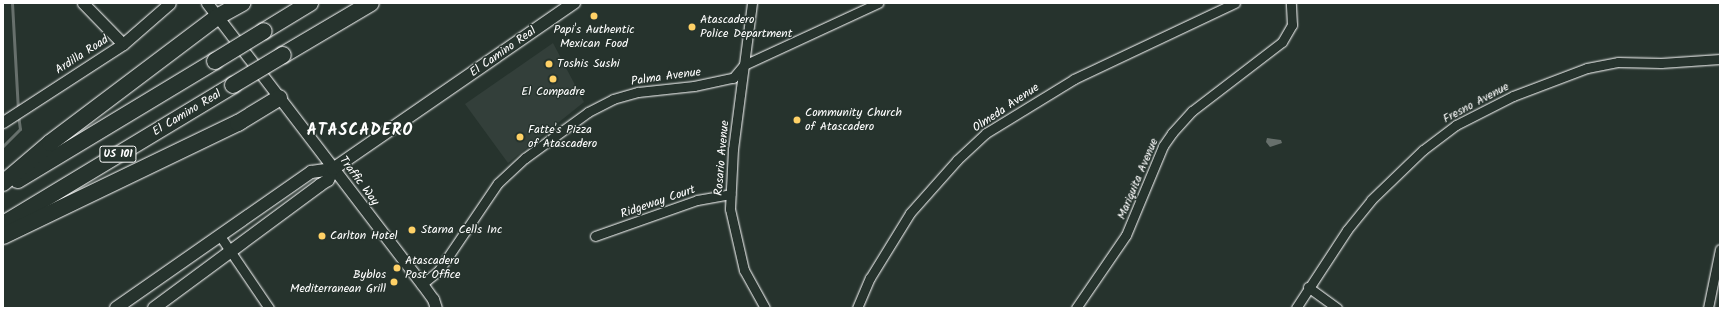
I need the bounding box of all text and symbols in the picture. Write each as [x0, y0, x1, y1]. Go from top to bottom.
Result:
marker: Papi's Authentic Mexican Food [589, 11, 599, 21]
place label: Atascadero Police Department [700, 13, 792, 41]
marker: Atascadero Police Department [687, 22, 697, 32]
place label: Papi's Authentic Mexican Food [553, 23, 635, 51]
street label: El Camino Real [467, 24, 539, 80]
street label: Ardilla Road [53, 32, 111, 78]
place label: Toshis Sushi [557, 57, 620, 71]
marker: Toshis Sushi [544, 59, 554, 69]
street label: Palma Avenue [630, 65, 702, 89]
marker: El Compadre [548, 74, 558, 84]
street label: Fresno Avenue [1441, 80, 1511, 126]
street label: Olmeda Avenue [970, 81, 1042, 135]
place label: El Compadre [521, 85, 585, 99]
street label: El Camino Real [150, 87, 224, 139]
place label: Community Church of Atascadero [805, 106, 902, 134]
marker: Community Church of Atascadero [792, 115, 802, 125]
street label: Rosario Avenue [712, 120, 732, 196]
district label: ATASCADERO [307, 121, 413, 141]
place label: Fatte's Pizza of Atascadero [528, 123, 597, 151]
marker: Fatte's Pizza of Atascadero [515, 132, 525, 142]
street label: Mariquita Avenue [1114, 136, 1162, 222]
road number: US 101 [99, 145, 137, 163]
street label: Traffic Way [336, 154, 382, 208]
street label: Ridgeway Court [619, 182, 697, 222]
place label: Starna Cells Inc [421, 223, 502, 237]
marker: Starna Cells Inc [406, 224, 418, 236]
place label: Carlton Hotel [330, 229, 397, 243]
marker: Carlton Hotel [317, 231, 327, 241]
place label: Atascadero Post Office [405, 254, 460, 282]
marker: Atascadero Post Office [392, 263, 402, 273]
place label: Byblos Mediterranean Grill [290, 268, 386, 296]
marker: Byblos Mediterranean Grill [389, 277, 399, 287]

